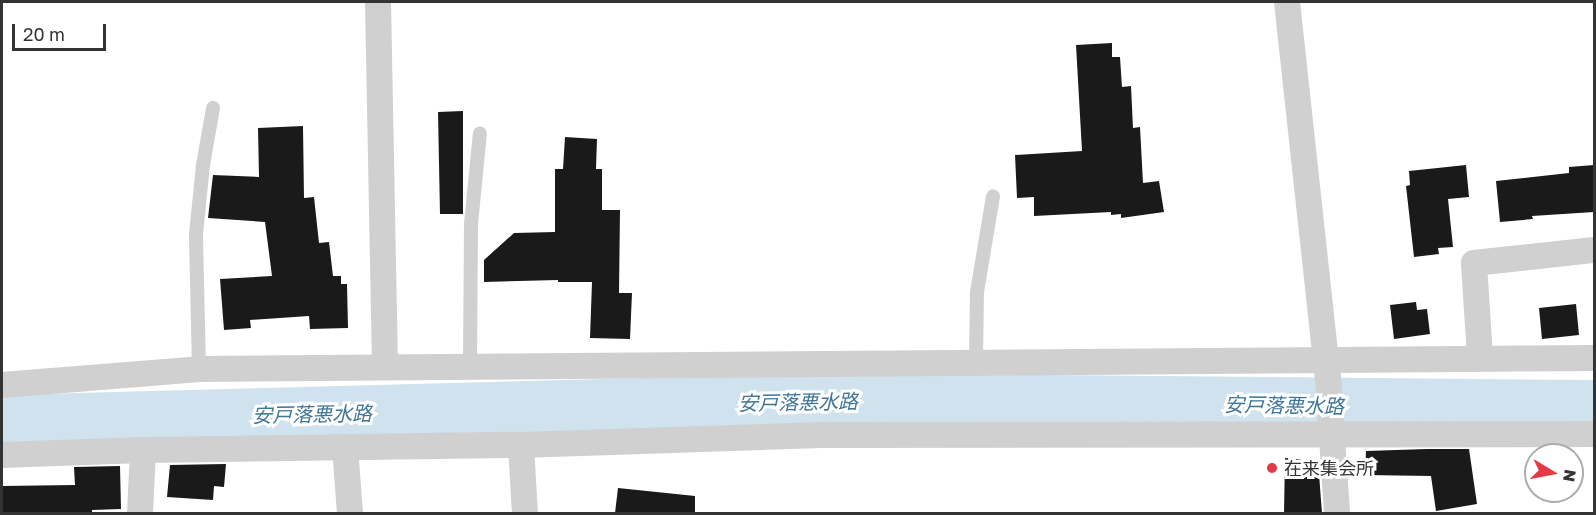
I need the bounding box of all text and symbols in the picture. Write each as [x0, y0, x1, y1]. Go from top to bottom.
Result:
scale bar [15, 12, 110, 50]
text: 20 m [23, 23, 65, 45]
water label: 安戸落悪水路 [738, 389, 858, 415]
water label: 安戸落悪水路 [1224, 392, 1344, 418]
water label: 安戸落悪水路 [252, 401, 372, 427]
north arrow [1524, 443, 1584, 503]
place label: 在来集会所 [1284, 457, 1374, 479]
marker: 在来集会所 [1265, 461, 1279, 475]
text: N [1559, 468, 1581, 484]

